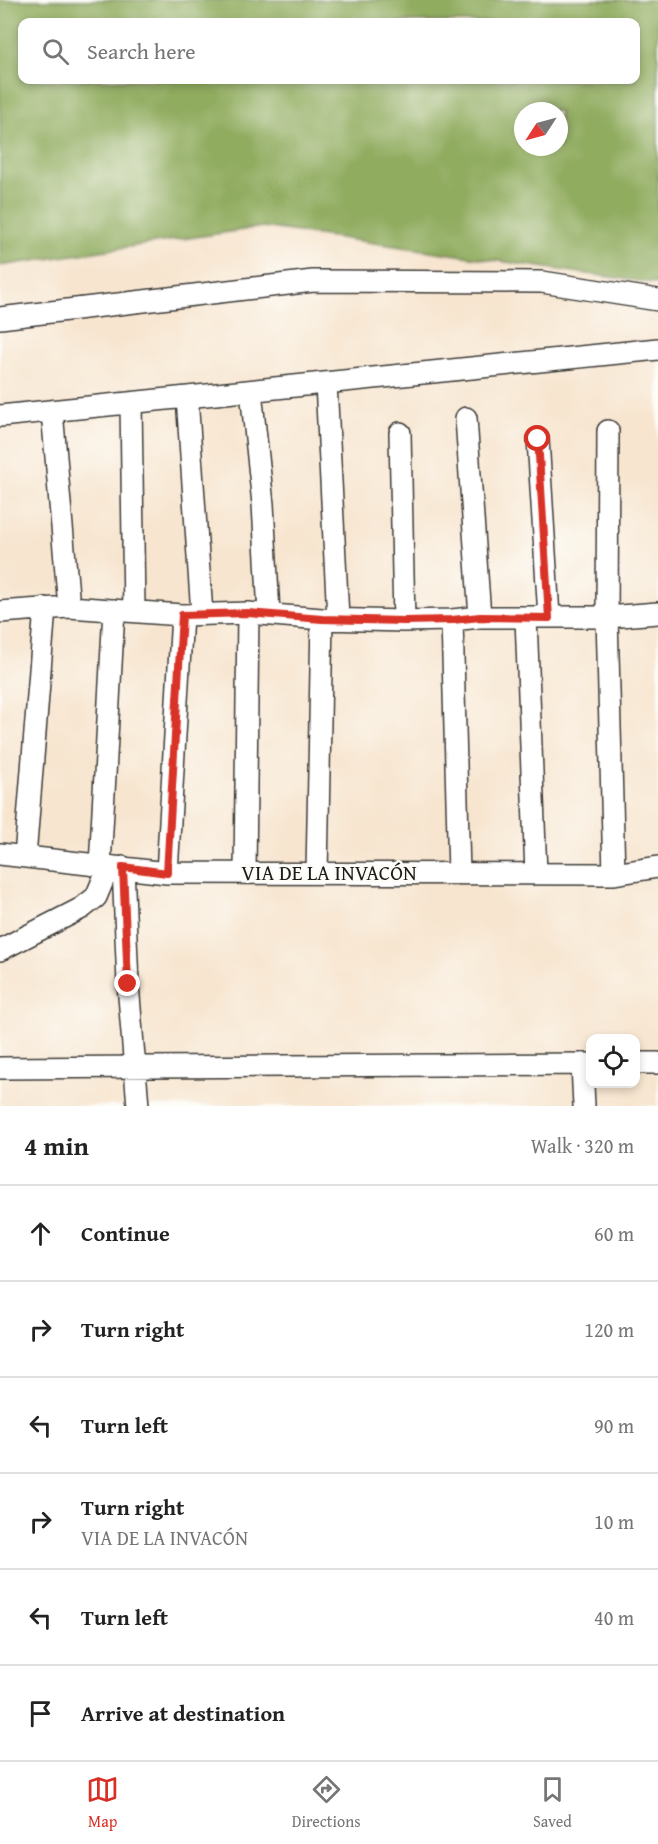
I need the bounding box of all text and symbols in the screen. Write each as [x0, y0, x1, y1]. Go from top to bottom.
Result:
search box [18, 18, 640, 84]
icon: search [39, 35, 72, 68]
text: Search here [87, 35, 196, 67]
north arrow [514, 102, 568, 156]
route start [524, 425, 550, 451]
street label: VIA DE LA INVACÓN [241, 857, 417, 888]
route end [114, 970, 140, 996]
map controls [586, 1034, 640, 1088]
button: locate [586, 1034, 640, 1088]
text: 4 min [24, 1126, 89, 1165]
text: Walk · 320 m [531, 1131, 634, 1160]
icon: ahead [24, 1217, 57, 1250]
text: Continue [81, 1217, 170, 1249]
text: 60 m [594, 1219, 634, 1248]
icon: right [24, 1313, 57, 1346]
text: Turn right [81, 1313, 184, 1345]
text: 120 m [584, 1315, 634, 1344]
icon: left [24, 1409, 57, 1442]
text: Turn left [81, 1409, 168, 1441]
text: 90 m [594, 1411, 634, 1440]
text: Turn right [81, 1491, 184, 1523]
icon: right [24, 1505, 57, 1538]
text: 10 m [594, 1507, 634, 1536]
text: VIA DE LA INVACÓN [81, 1523, 248, 1552]
icon: left [24, 1601, 57, 1634]
text: Turn left [81, 1601, 168, 1633]
text: 40 m [594, 1603, 634, 1632]
icon: arrive [24, 1697, 57, 1730]
text: Arrive at destination [81, 1697, 285, 1729]
tab: Map [86, 1773, 119, 1833]
tab: Directions [292, 1773, 361, 1833]
tab: Saved [533, 1773, 572, 1833]

